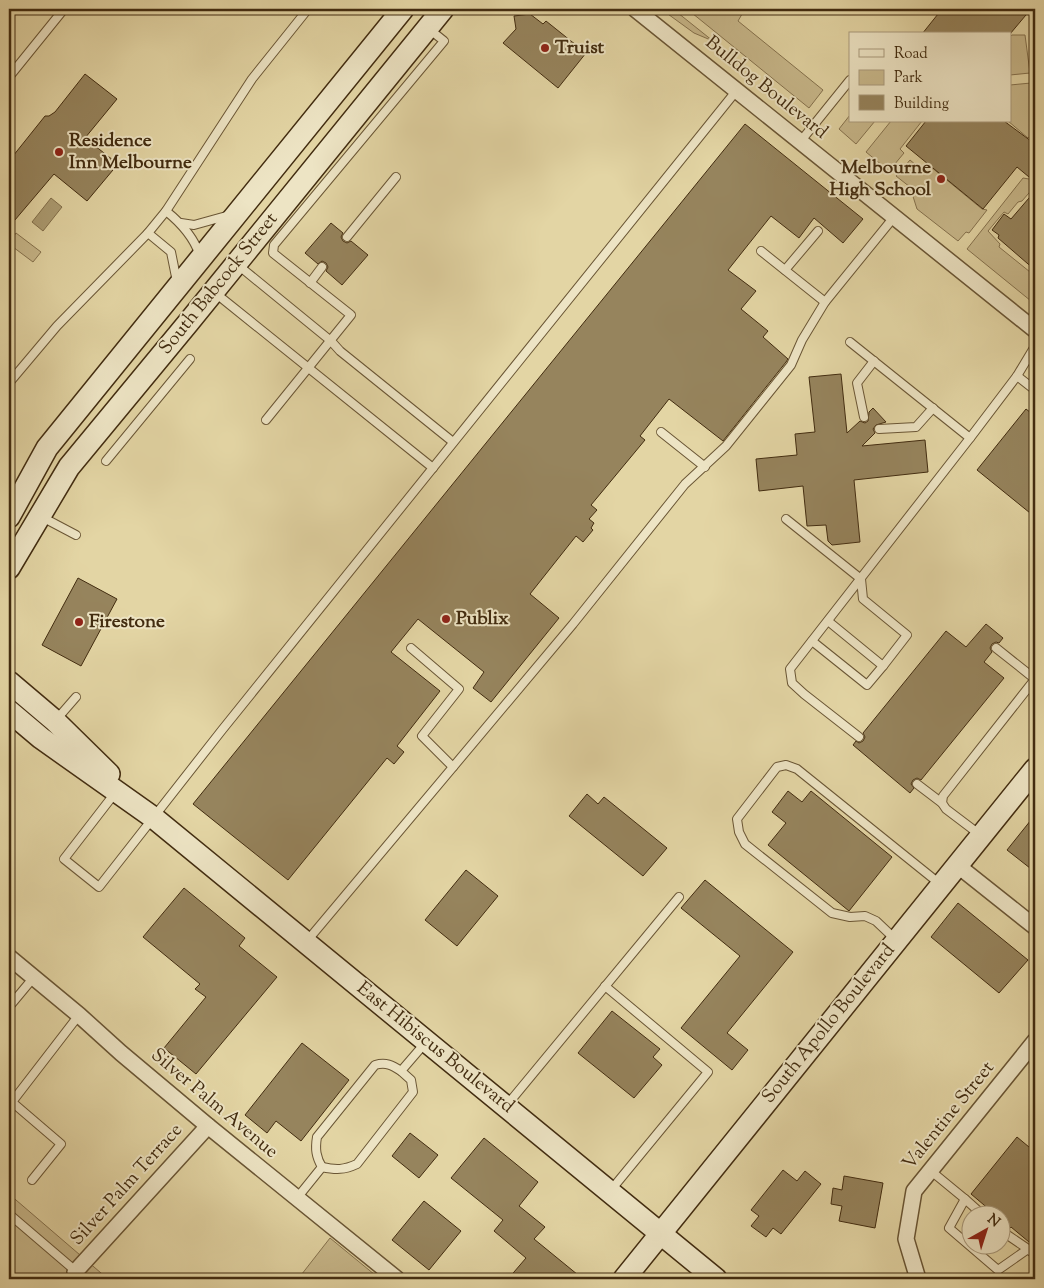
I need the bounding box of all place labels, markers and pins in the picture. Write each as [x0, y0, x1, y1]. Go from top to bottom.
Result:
place label: Truist [555, 35, 605, 62]
marker: Truist [539, 42, 551, 54]
place label: Residence Inn Melbourne [69, 128, 192, 177]
marker: Residence Inn Melbourne [53, 146, 65, 158]
place label: Melbourne High School [829, 155, 932, 204]
marker: Melbourne High School [935, 173, 947, 185]
place label: Publix [456, 606, 509, 633]
place label: Firestone [89, 609, 165, 636]
marker: Publix [440, 613, 452, 625]
marker: Firestone [73, 616, 85, 628]

